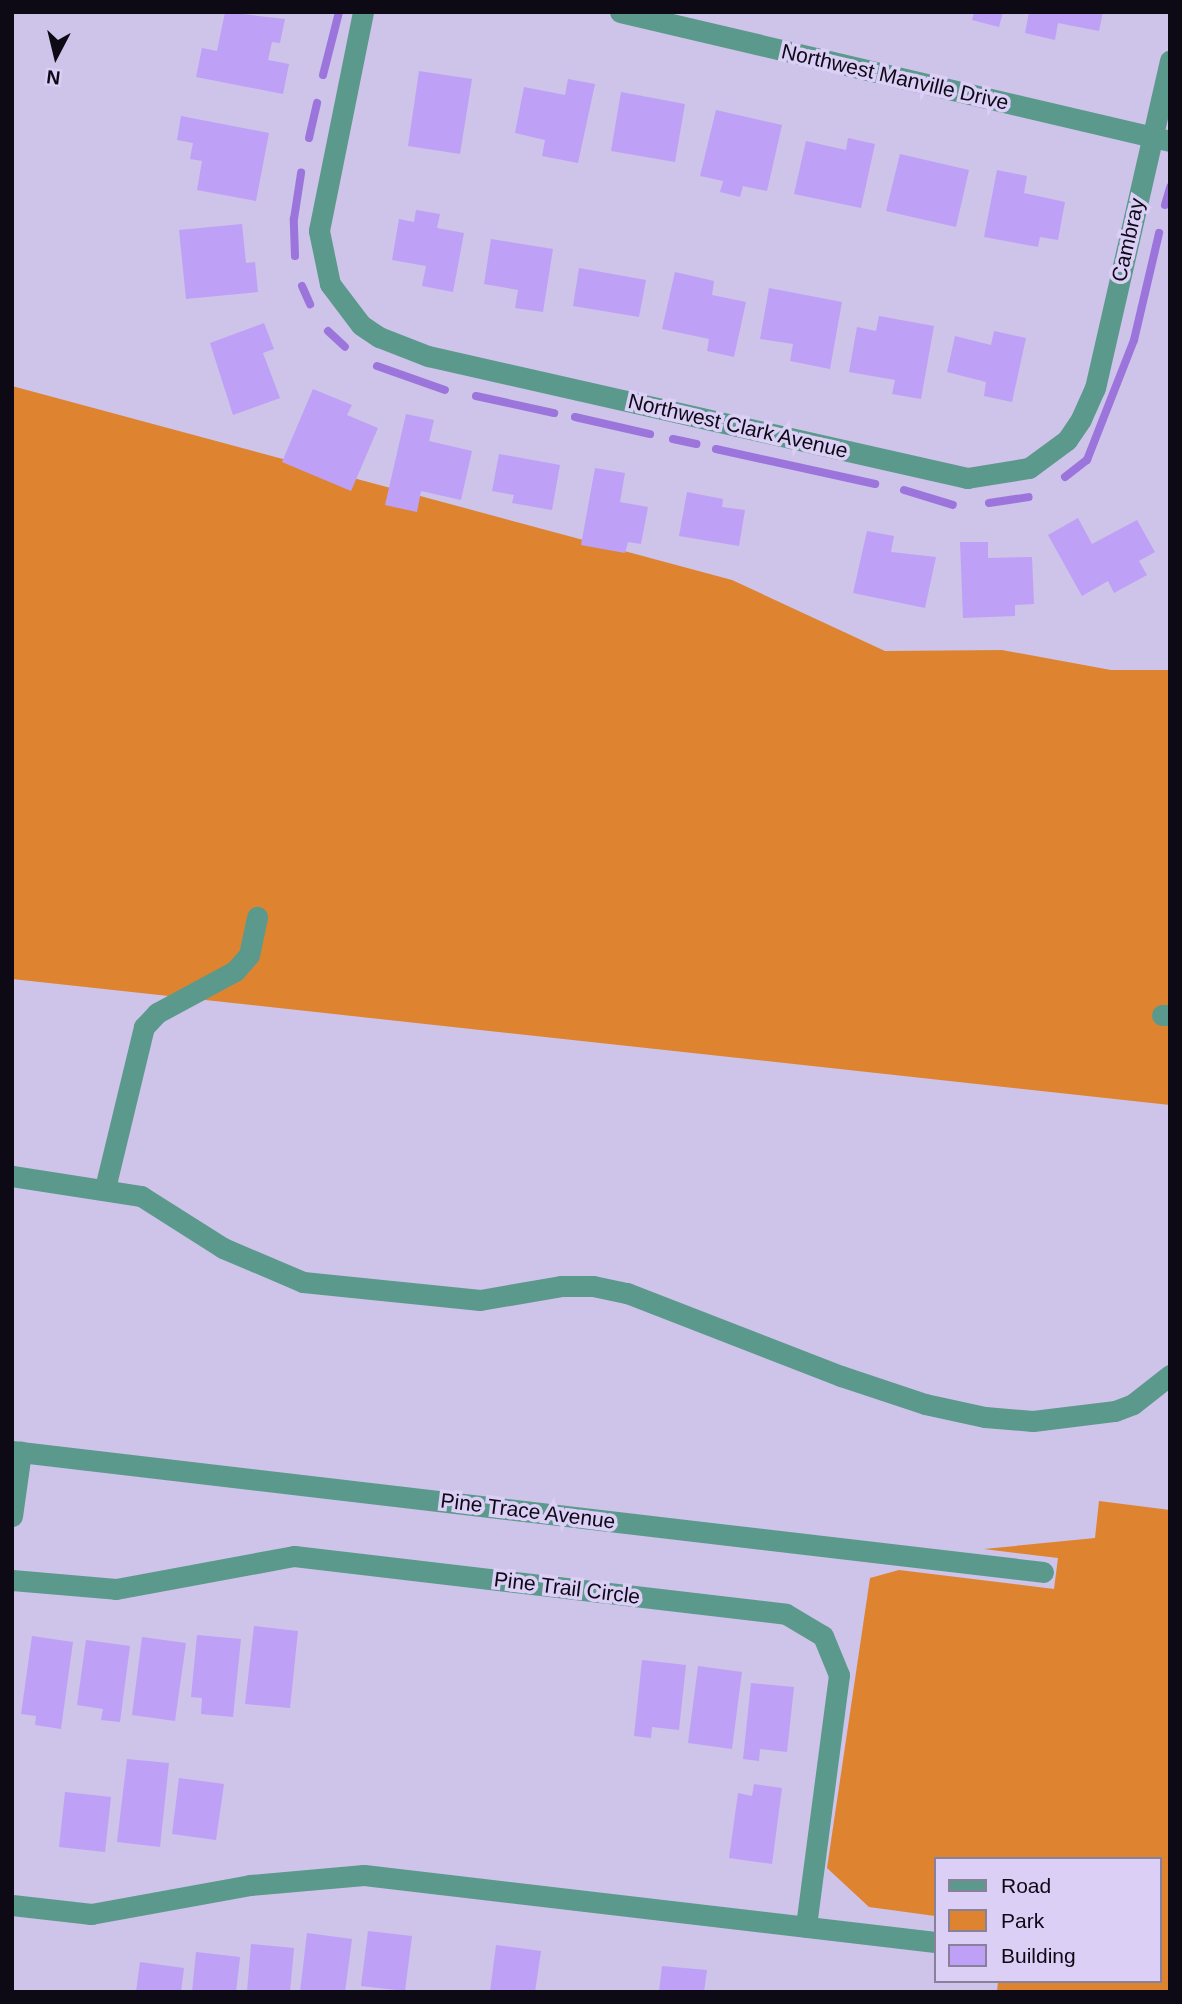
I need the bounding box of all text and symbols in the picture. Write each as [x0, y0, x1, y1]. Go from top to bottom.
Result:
north arrow [21, 21, 91, 91]
street label: Northwest Manville Drive [779, 39, 1011, 115]
text: N [45, 66, 61, 89]
street label: Cambray [1106, 196, 1150, 284]
street label: Northwest Clark Avenue [625, 388, 851, 464]
street label: Pine Trace Avenue [438, 1488, 618, 1534]
street label: Pine Trail Circle [492, 1567, 642, 1609]
legend [934, 1857, 1161, 1983]
text: Road [1001, 1874, 1051, 1897]
text: Park [1001, 1909, 1044, 1932]
text: Building [1001, 1944, 1076, 1967]

